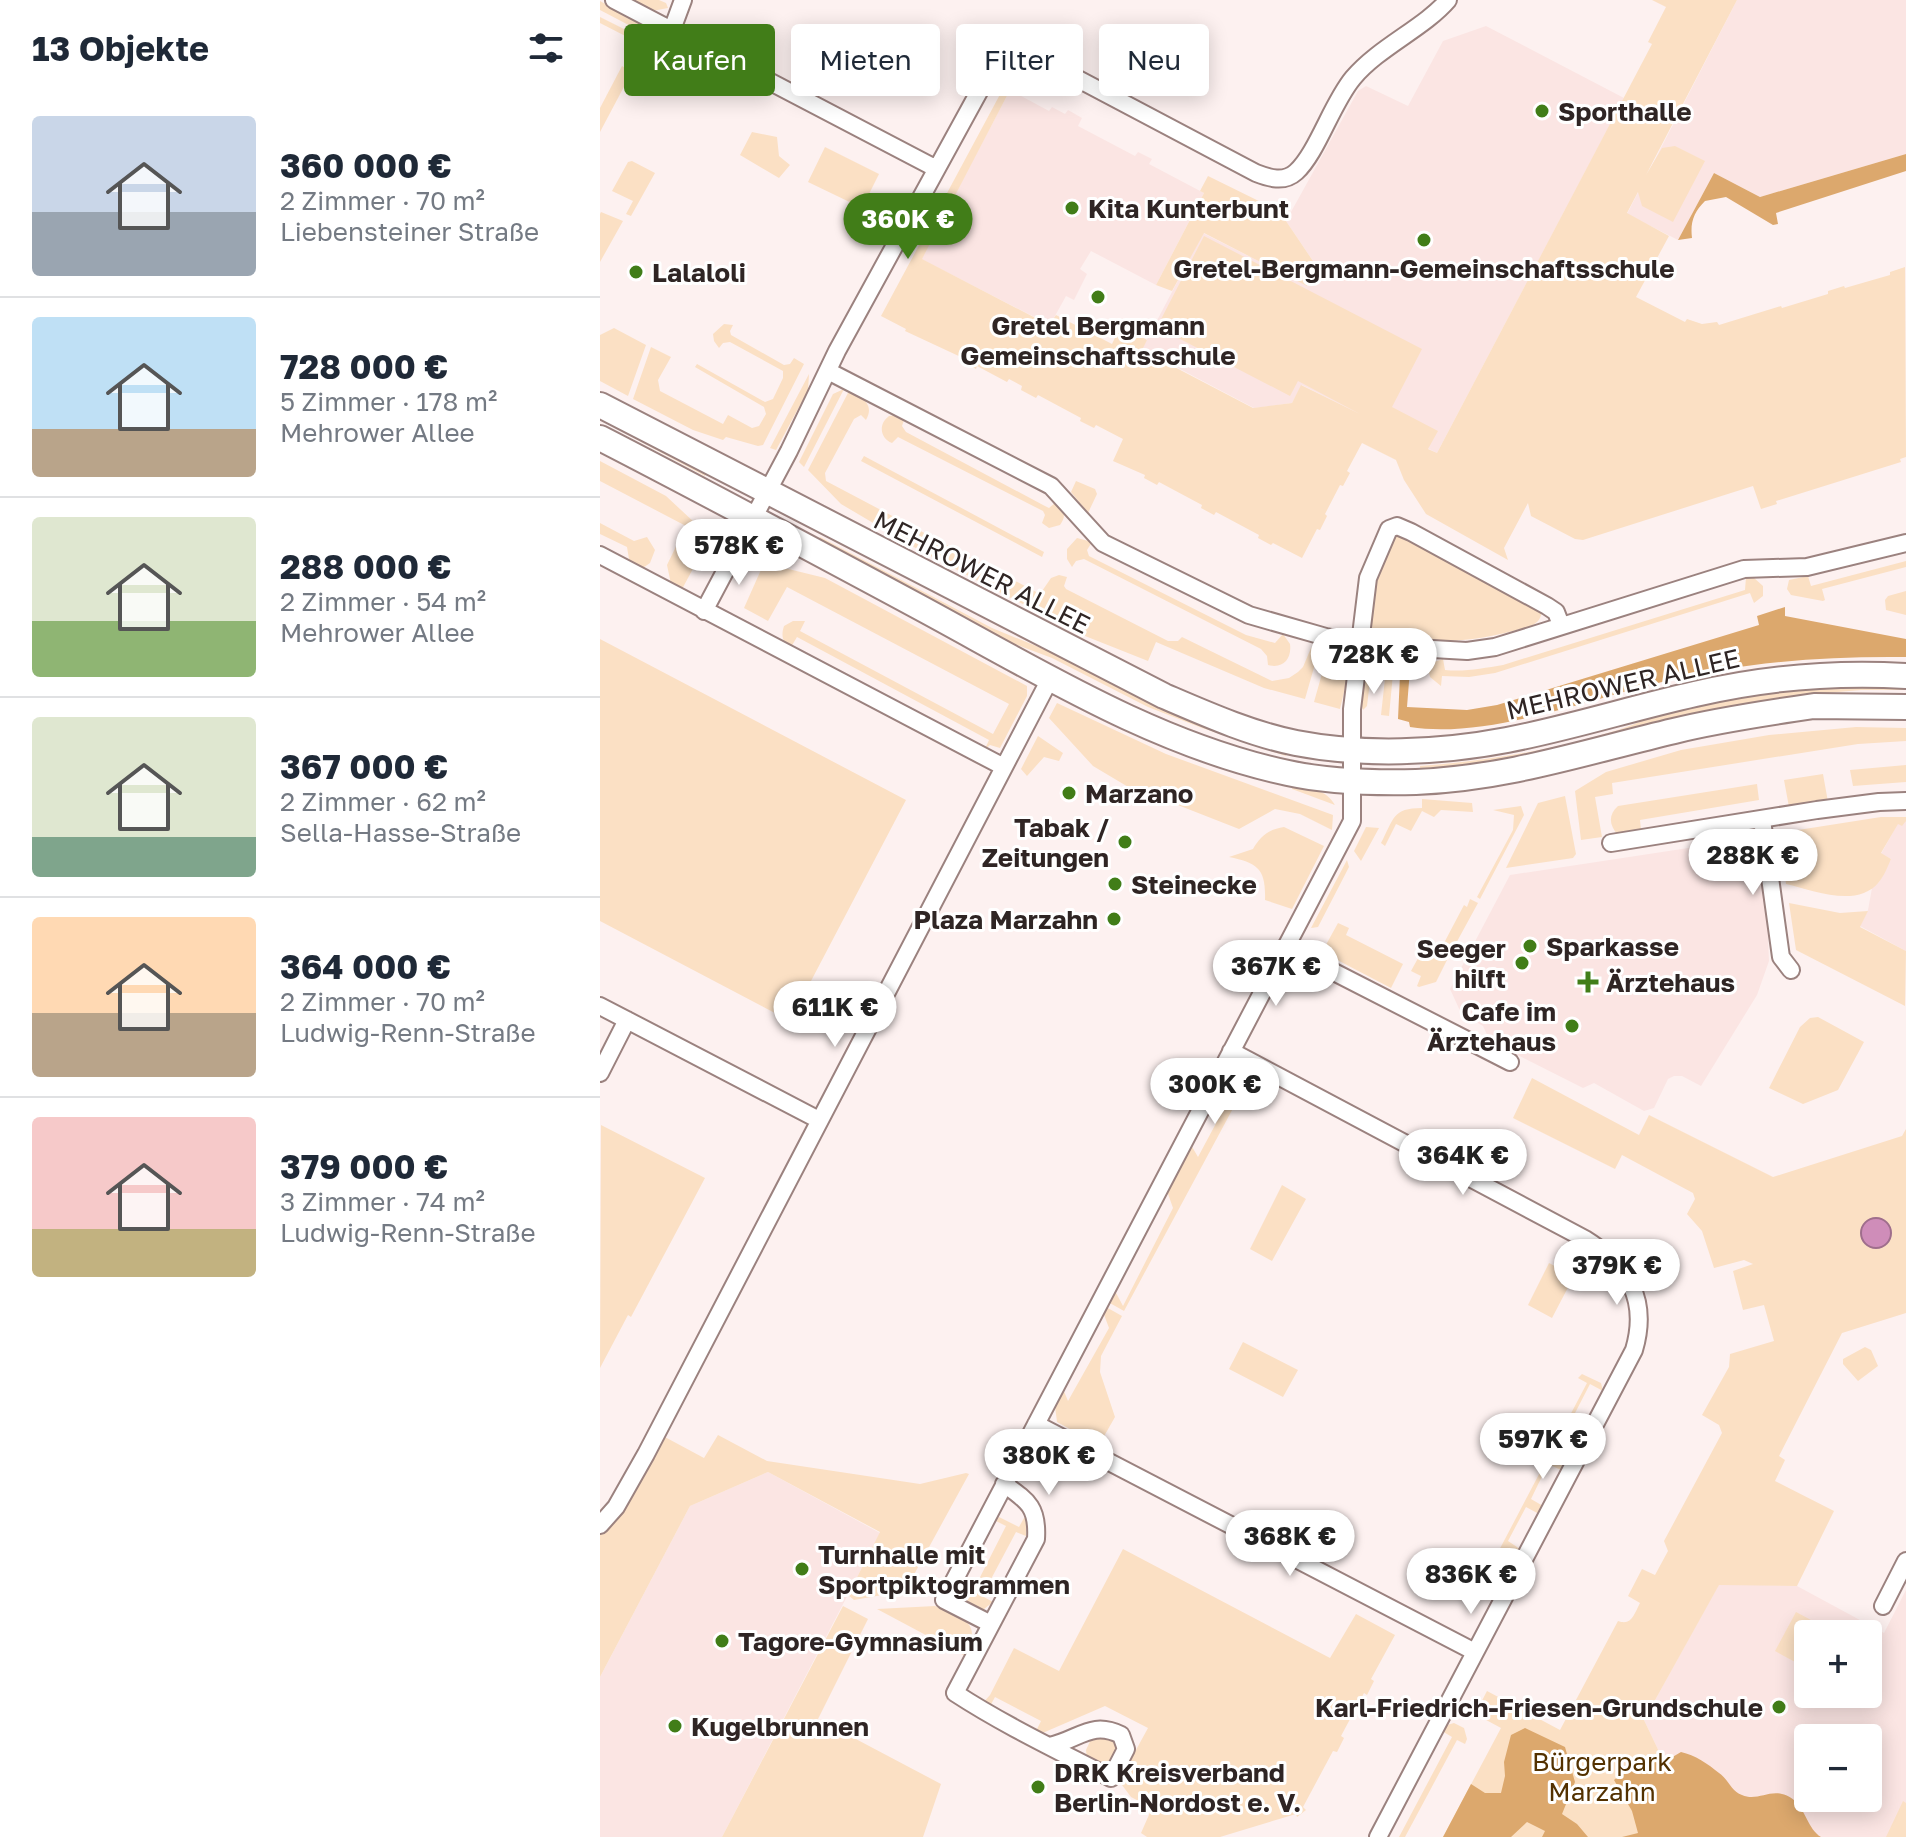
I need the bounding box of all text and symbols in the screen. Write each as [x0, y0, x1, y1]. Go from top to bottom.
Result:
chip: Kaufen [624, 24, 775, 96]
chip: Mieten [791, 24, 940, 96]
chip: Filter [956, 24, 1083, 96]
chip: Neu [1099, 24, 1209, 96]
icon: filters [524, 26, 568, 70]
text: 13 Objekte [32, 28, 209, 68]
place label: Sporthalle [1558, 96, 1692, 127]
marker: Sporthalle [1533, 102, 1551, 120]
text: 360 000 € [280, 145, 452, 185]
icon: home [96, 148, 192, 244]
text: 2 Zimmer · 70 m² [280, 185, 485, 216]
pin: 360K € [843, 193, 973, 261]
place label: Kita Kunterbunt [1088, 193, 1289, 224]
marker: Kita Kunterbunt [1063, 199, 1081, 217]
text: 360K € [862, 203, 954, 234]
text: Liebensteiner Straße [280, 216, 539, 247]
marker: Gretel-Bergmann-Gemeinschaftsschule [1415, 231, 1433, 249]
place label: Gretel-Bergmann-Gemeinschaftsschule [1173, 253, 1675, 284]
place label: Lalaloli [652, 257, 746, 288]
marker: Lalaloli [627, 263, 645, 281]
marker: Gretel Bergmann Gemeinschaftsschule [1089, 288, 1107, 306]
place label: Gretel Bergmann Gemeinschaftsschule [960, 310, 1236, 371]
text: 728 000 € [280, 346, 448, 386]
icon: home [96, 349, 192, 445]
text: 5 Zimmer · 178 m² [280, 386, 497, 417]
text: Mehrower Allee [280, 417, 475, 448]
street label: MEHROWER ALLEE [869, 504, 1095, 640]
pin: 578K € [674, 519, 804, 587]
text: 578K € [694, 529, 784, 560]
text: 288 000 € [280, 546, 452, 586]
icon: home [96, 549, 192, 645]
text: 2 Zimmer · 54 m² [280, 586, 486, 617]
text: Mehrower Allee [280, 617, 475, 648]
pin: 728K € [1309, 628, 1439, 696]
text: 728K € [1329, 638, 1419, 669]
street label: MEHROWER ALLEE [1503, 642, 1743, 726]
text: 367 000 € [280, 746, 448, 786]
icon: home [96, 749, 192, 845]
place label: Marzano [1085, 778, 1193, 809]
marker: Marzano [1060, 784, 1078, 802]
text: 2 Zimmer · 62 m² [280, 786, 486, 817]
place label: Tabak / Zeitungen [982, 812, 1110, 873]
text: Sella-Hasse-Straße [280, 817, 521, 848]
pin: 288K € [1688, 829, 1818, 897]
marker: Tabak / Zeitungen [1116, 833, 1134, 851]
text: 288K € [1707, 839, 1799, 870]
place label: Steinecke [1131, 869, 1257, 900]
marker: Steinecke [1106, 875, 1124, 893]
place label: Plaza Marzahn [914, 904, 1098, 935]
marker: Plaza Marzahn [1105, 910, 1123, 928]
place label: Sparkasse [1546, 931, 1679, 962]
place label: Seeger hilft [1416, 933, 1506, 994]
marker: Sparkasse [1521, 937, 1539, 955]
pin: 367K € [1211, 940, 1341, 1008]
text: 364 000 € [280, 946, 451, 986]
icon: home [96, 949, 192, 1045]
text: 367K € [1231, 950, 1321, 981]
marker: Seeger hilft [1513, 954, 1531, 972]
place label: Ärztehaus [1606, 967, 1735, 998]
marker: Ärztehaus [1577, 971, 1599, 993]
pin: 611K € [770, 981, 900, 1049]
text: 2 Zimmer · 70 m² [280, 986, 485, 1017]
text: 611K € [792, 991, 878, 1022]
place label: Cafe im Ärztehaus [1427, 996, 1556, 1057]
text: Ludwig-Renn-Straße [280, 1017, 536, 1048]
marker: Cafe im Ärztehaus [1563, 1017, 1581, 1035]
pin: 300K € [1150, 1058, 1280, 1126]
text: 300K € [1168, 1068, 1262, 1099]
pin: 364K € [1398, 1129, 1528, 1197]
text: 364K € [1417, 1139, 1509, 1170]
text: 379 000 € [280, 1146, 448, 1186]
icon: home [96, 1149, 192, 1245]
text: 3 Zimmer · 74 m² [280, 1186, 485, 1217]
text: Ludwig-Renn-Straße [280, 1217, 536, 1248]
pin: 379K € [1552, 1239, 1682, 1307]
text: 379K € [1572, 1249, 1662, 1280]
pin: 597K € [1478, 1413, 1608, 1481]
text: 597K € [1498, 1423, 1588, 1454]
pin: 380K € [984, 1429, 1114, 1497]
text: 380K € [1002, 1439, 1096, 1470]
pin: 368K € [1225, 1510, 1355, 1578]
text: 368K € [1244, 1520, 1336, 1551]
place label: Turnhalle mit Sportpiktogrammen [818, 1539, 1070, 1600]
pin: 836K € [1406, 1548, 1536, 1616]
text: 836K € [1425, 1558, 1517, 1589]
marker: Turnhalle mit Sportpiktogrammen [793, 1560, 811, 1578]
map controls [1794, 1620, 1882, 1812]
button: + [1794, 1620, 1882, 1708]
place label: Tagore-Gymnasium [738, 1626, 983, 1657]
marker: Tagore-Gymnasium [713, 1632, 731, 1650]
place label: Karl-Friedrich-Friesen-Grundschule [1315, 1692, 1763, 1723]
marker: Karl-Friedrich-Friesen-Grundschule [1770, 1698, 1788, 1716]
place label: Kugelbrunnen [691, 1711, 869, 1742]
marker: Kugelbrunnen [666, 1717, 684, 1735]
button: − [1794, 1724, 1882, 1812]
park label: Bürgerpark Marzahn [1532, 1746, 1672, 1807]
place label: DRK Kreisverband Berlin-Nordost e. V. [1054, 1757, 1301, 1818]
marker: DRK Kreisverband Berlin-Nordost e. V. [1029, 1778, 1047, 1796]

